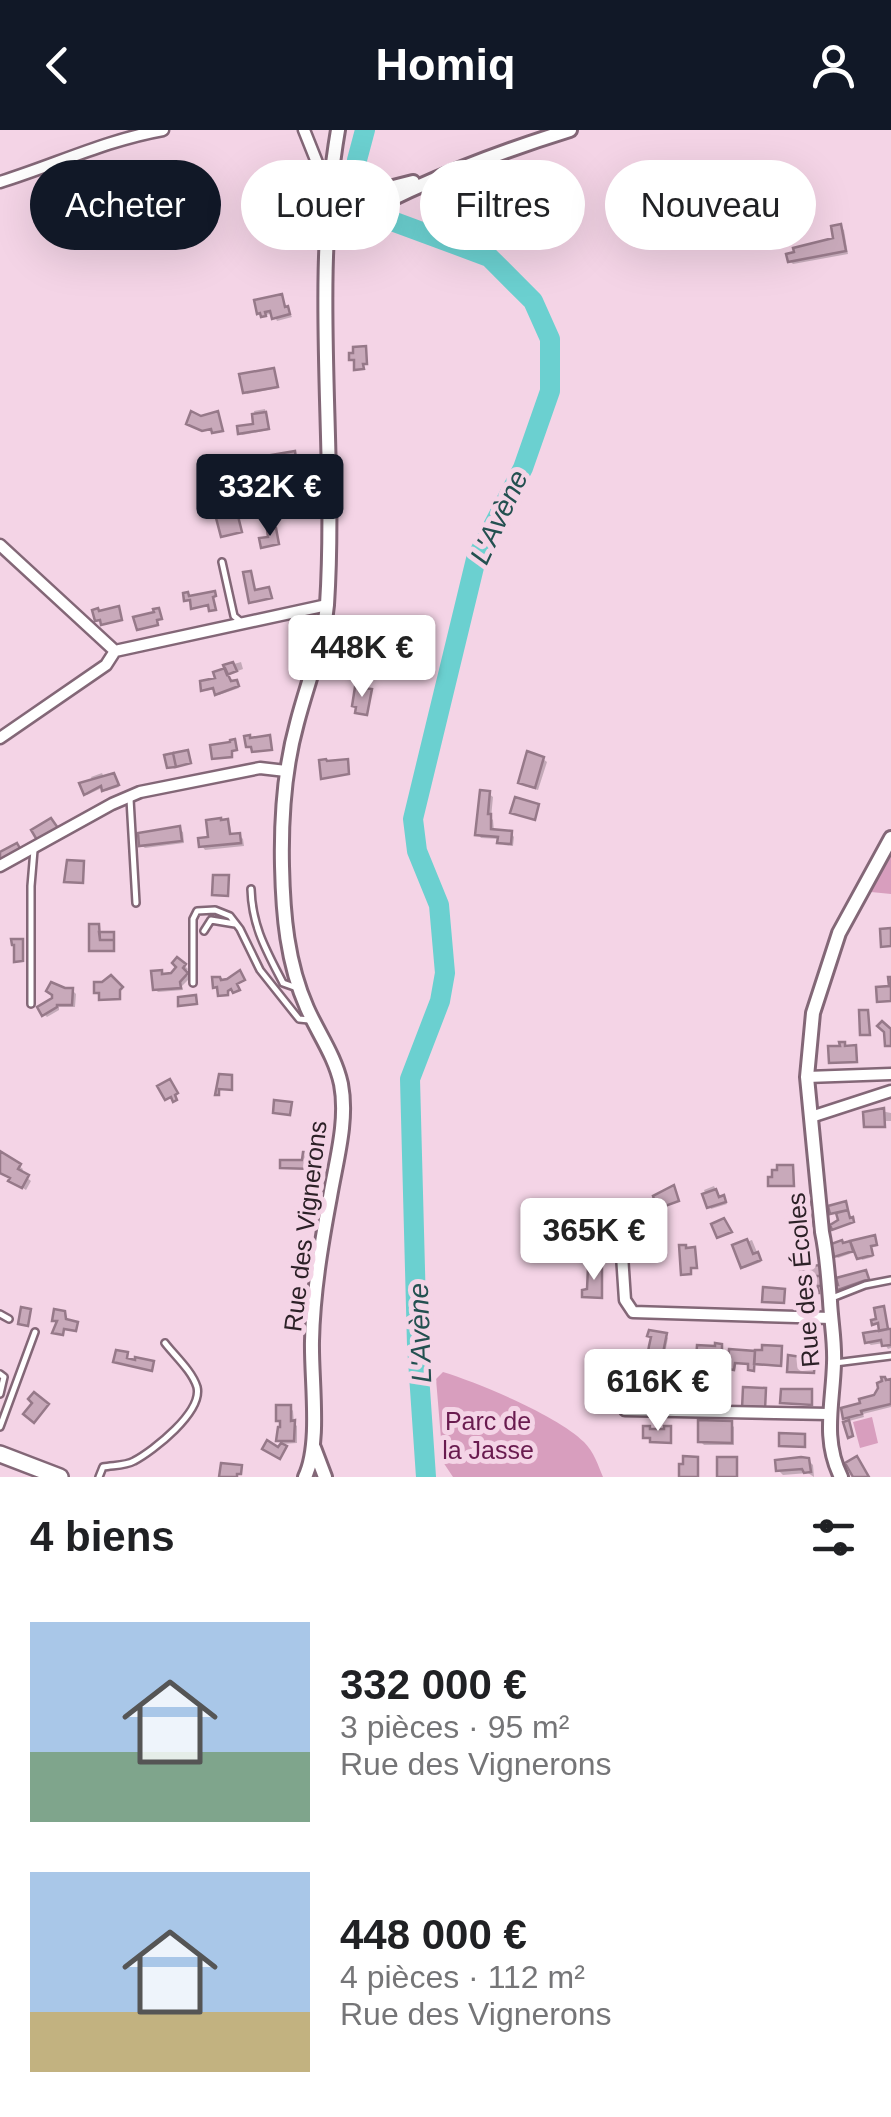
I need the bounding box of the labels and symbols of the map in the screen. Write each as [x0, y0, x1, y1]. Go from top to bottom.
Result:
pin: 332K € [189, 454, 351, 539]
water label: L'Avène [464, 465, 534, 569]
pin: 448K € [281, 615, 443, 700]
street label: Rue des Vignerons [278, 1119, 332, 1333]
street label: Rue des Écoles [781, 1192, 825, 1368]
pin: 365K € [513, 1198, 675, 1283]
water label: L'Avène [403, 1283, 437, 1383]
pin: 616K € [577, 1349, 739, 1434]
park label: Parc de la Jasse [442, 1407, 534, 1464]

